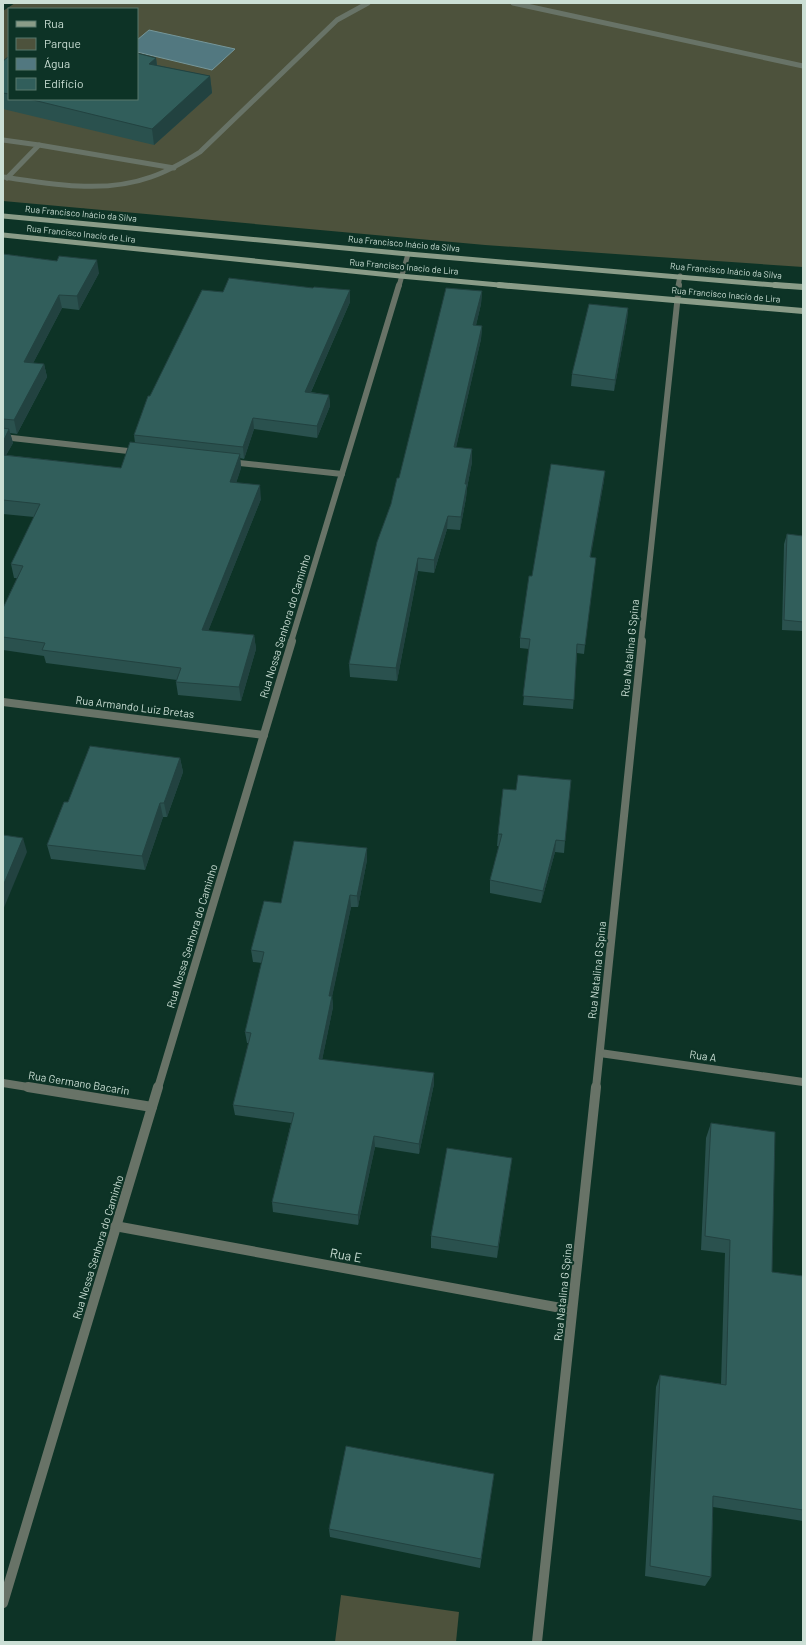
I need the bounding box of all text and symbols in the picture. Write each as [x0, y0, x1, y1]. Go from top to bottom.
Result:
legend [8, 8, 138, 100]
text: Rua [44, 16, 64, 30]
text: Parque [44, 36, 81, 50]
text: Água [44, 56, 70, 70]
text: Edifício [44, 76, 84, 90]
street label: Rua Francisco Inácio da Silva [25, 203, 137, 224]
street label: Rua Francisco Inacio de Lira [26, 222, 136, 245]
street label: Rua Francisco Inácio da Silva [348, 233, 460, 254]
street label: Rua Francisco Inacio de Lira [349, 256, 459, 277]
street label: Rua Francisco Inácio da Silva [670, 260, 782, 281]
street label: Rua Francisco Inacio de Lira [671, 284, 781, 305]
street label: Rua Nossa Senhora do Caminho [256, 552, 313, 700]
street label: Rua Natalina G Spina [618, 599, 641, 697]
street label: Rua Armando Luiz Bretas [75, 693, 195, 720]
street label: Rua Nossa Senhora do Caminho [163, 862, 220, 1010]
street label: Rua Natalina G Spina [585, 921, 608, 1019]
street label: Rua A [689, 1047, 718, 1064]
street label: Rua Germano Bacarin [28, 1068, 131, 1097]
street label: Rua Nossa Senhora do Caminho [69, 1173, 126, 1321]
street label: Rua Natalina G Spina [551, 1243, 574, 1341]
street label: Rua E [329, 1244, 363, 1266]

